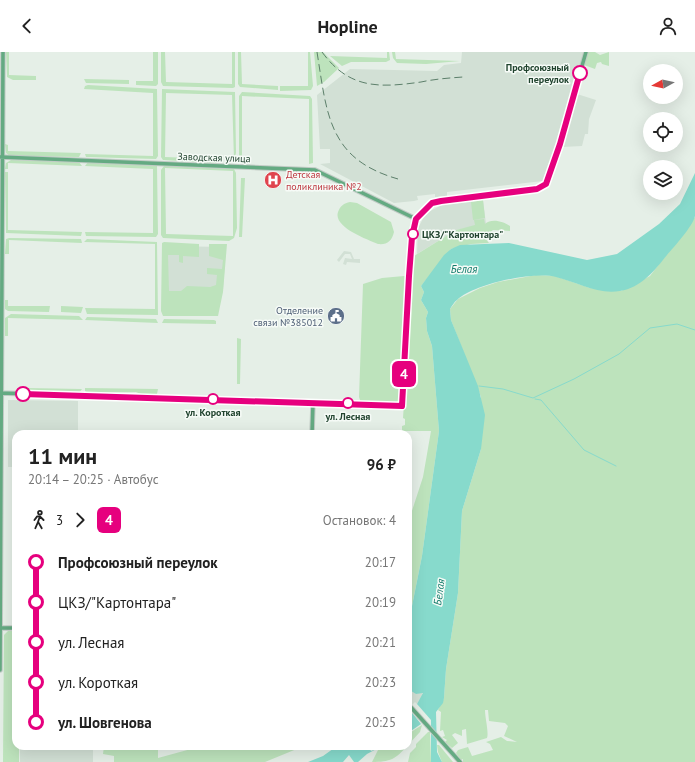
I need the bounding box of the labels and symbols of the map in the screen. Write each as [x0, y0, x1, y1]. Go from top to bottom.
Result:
place label: Профсоюзный переулок [506, 61, 569, 86]
north arrow [643, 64, 683, 104]
marker: Профсоюзный переулок [572, 65, 588, 81]
street label: Заводская улица [177, 150, 251, 165]
place label: Детская поликлиника №2 [286, 168, 362, 193]
hospital icon: Детская поликлиника №2 [263, 170, 283, 190]
marker: ЦКЗ/"Картонтара" [407, 228, 419, 240]
place label: ЦКЗ/"Картонтара" [422, 228, 503, 241]
water label: Белая [451, 262, 477, 276]
place label: Отделение связи №385012 [253, 304, 323, 329]
public building icon: Отделение связи №385012 [326, 306, 346, 326]
line badge: 4 [391, 361, 417, 387]
unlabelled marker [15, 386, 31, 402]
marker: ул. Короткая [207, 393, 219, 405]
marker: ул. Лесная [342, 397, 354, 409]
place label: ул. Короткая [185, 406, 240, 419]
place label: ул. Лесная [325, 410, 370, 423]
water label: Белая [430, 578, 448, 606]

